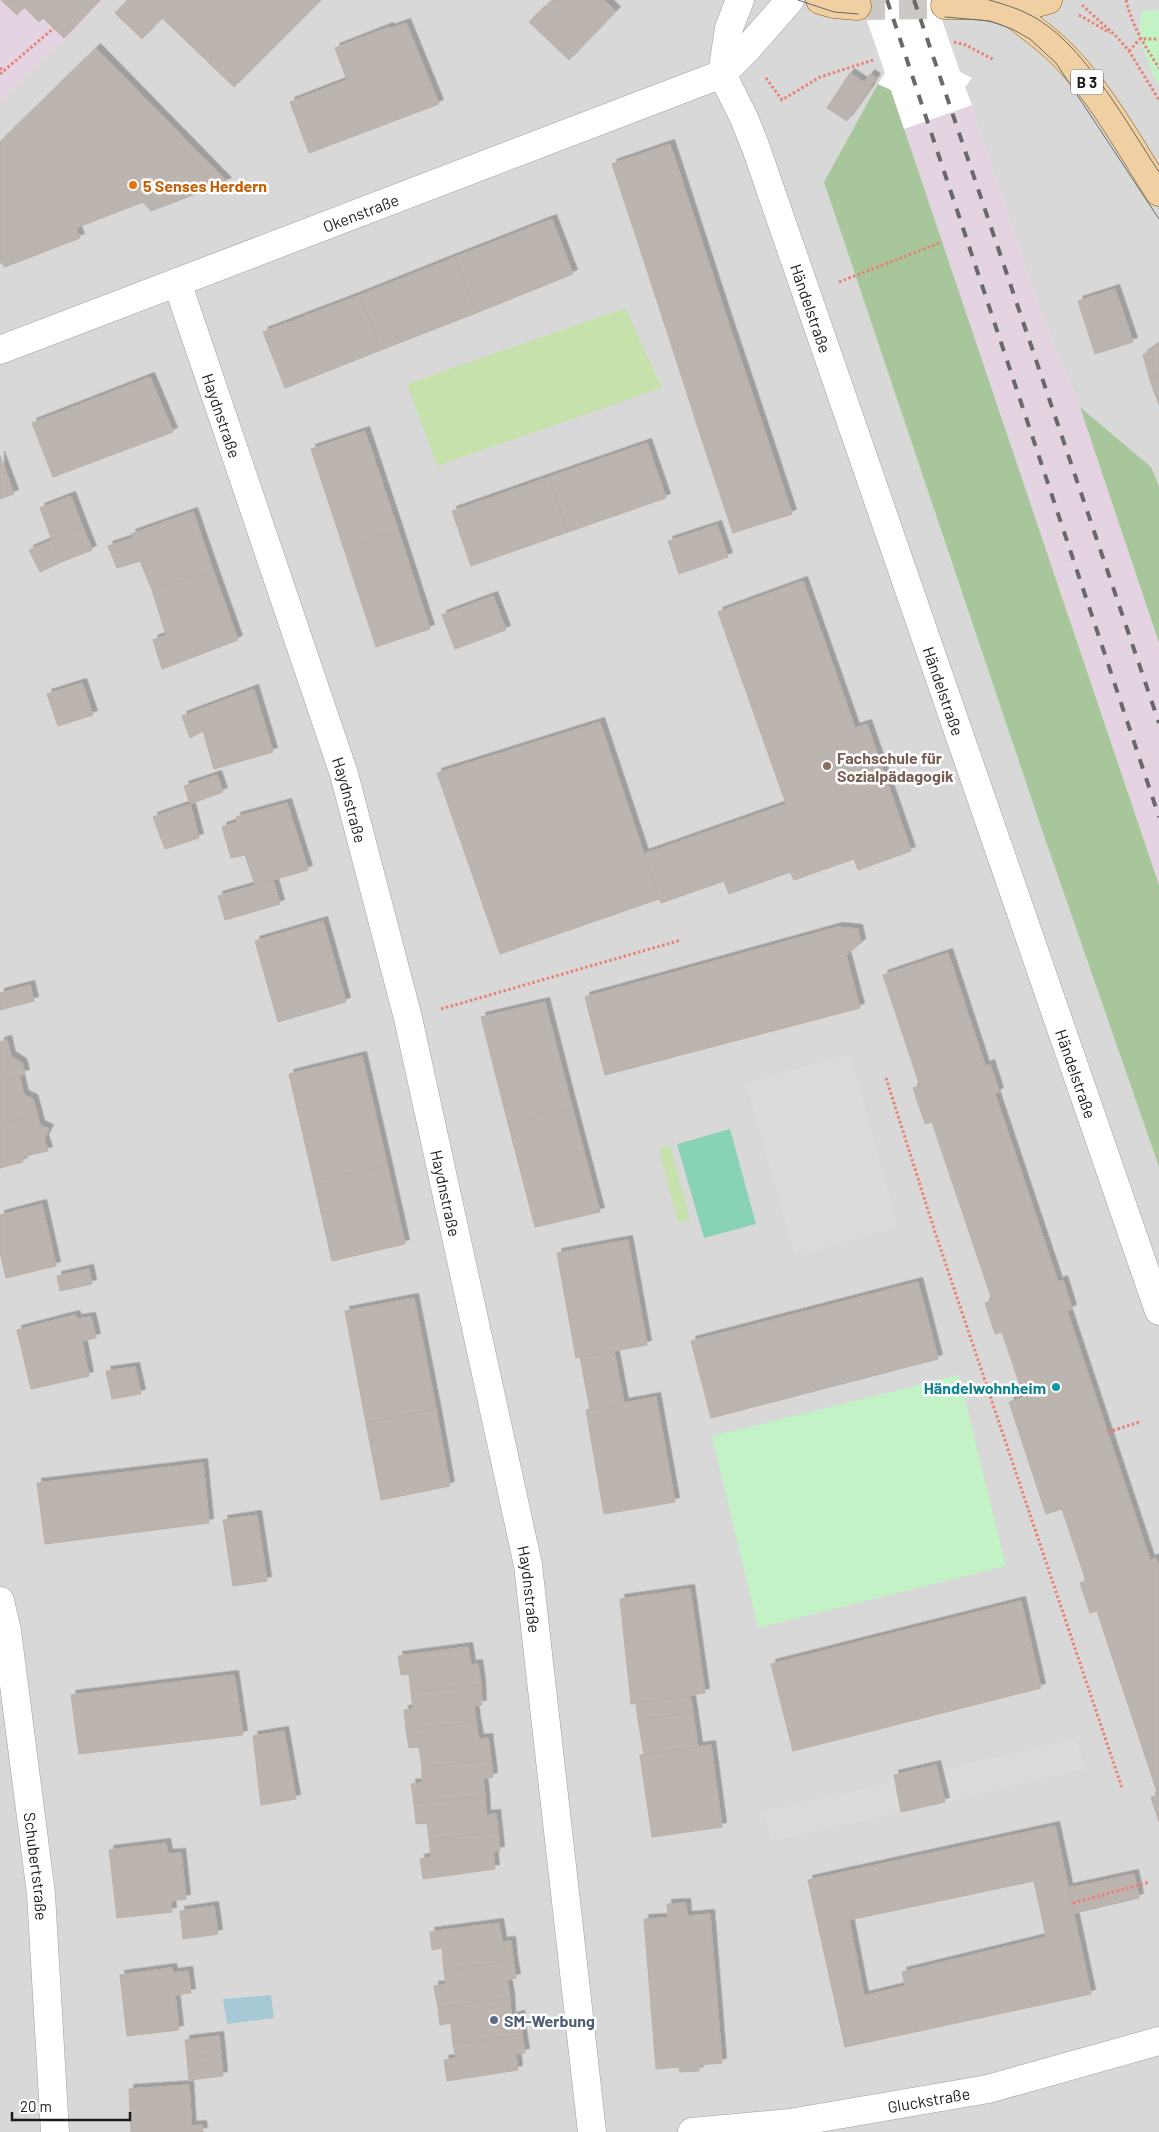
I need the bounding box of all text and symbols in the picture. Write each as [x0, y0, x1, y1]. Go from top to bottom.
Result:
road number: B 3 [1071, 70, 1103, 94]
place label: 5 Senses Herdern [143, 176, 267, 195]
marker: 5 Senses Herdern [127, 179, 139, 191]
street label: Okenstraße [320, 189, 401, 235]
street label: Händelstraße [787, 261, 836, 355]
street label: Haydnstraße [199, 371, 245, 460]
street label: Händelstraße [920, 644, 968, 738]
place label: Fachschule für Sozialpädagogik [837, 748, 954, 785]
street label: Haydnstraße [329, 754, 371, 845]
marker: Fachschule für Sozialpädagogik [821, 760, 833, 772]
street label: Händelstraße [1052, 1026, 1101, 1121]
street label: Haydnstraße [428, 1148, 465, 1238]
place label: Händelwohnheim [924, 1378, 1046, 1397]
marker: Händelwohnheim [1050, 1381, 1062, 1393]
street label: Haydnstraße [514, 1544, 545, 1634]
street label: Schubertstraße [21, 1811, 52, 1921]
place label: SM-Werbung [504, 2011, 595, 2030]
marker: SM-Werbung [488, 2014, 500, 2026]
street label: Gluckstraße [886, 2083, 971, 2116]
scale bar [12, 2090, 130, 2122]
text: 20 m [20, 2097, 52, 2115]

